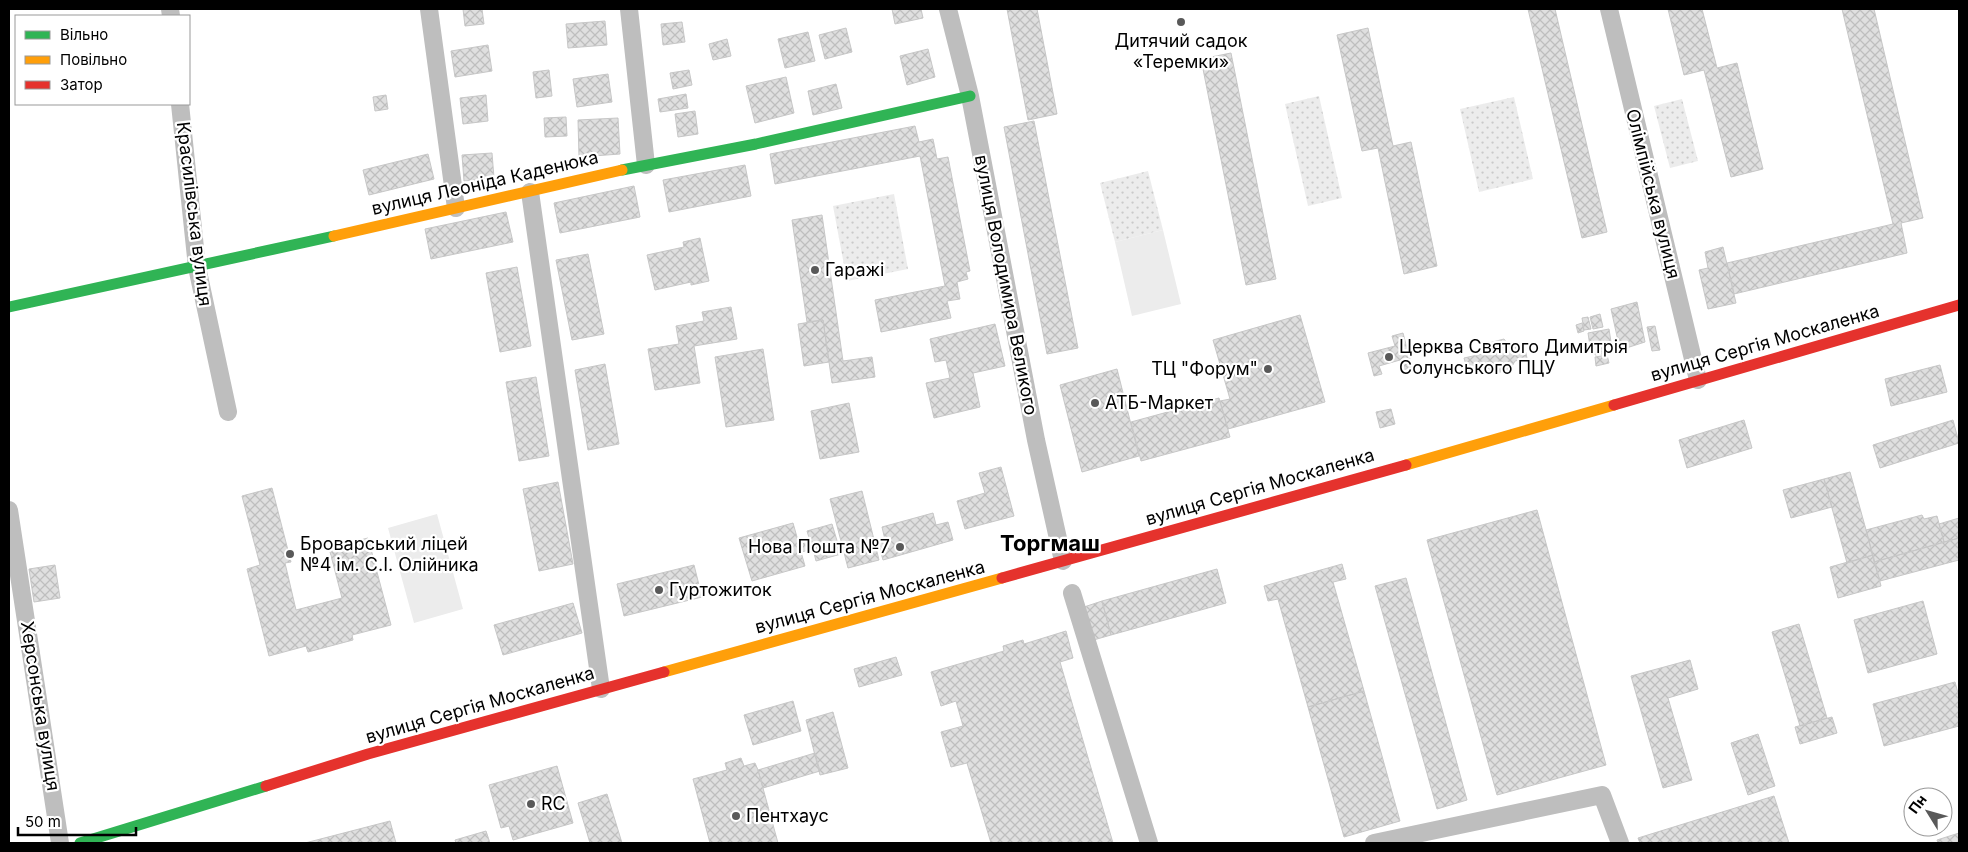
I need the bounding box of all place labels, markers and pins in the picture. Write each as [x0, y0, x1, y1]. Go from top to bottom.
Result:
marker: Дитячий садок «Теремки» [1175, 16, 1187, 28]
place label: Дитячий садок «Теремки» [1115, 30, 1248, 72]
place label: Гаражі [825, 259, 884, 280]
marker: Гаражі [809, 264, 821, 276]
place label: Церква Святого Димитрія Солунського ПЦУ [1399, 336, 1628, 378]
marker: Церква Святого Димитрія Солунського ПЦУ [1383, 351, 1395, 363]
place label: ТЦ "Форум" [1151, 358, 1258, 379]
marker: ТЦ "Форум" [1262, 363, 1274, 375]
place label: АТБ-Маркет [1105, 392, 1214, 413]
marker: АТБ-Маркет [1089, 397, 1101, 409]
place label: Броварський ліцей №4 ім. С.І. Олійника [300, 533, 479, 575]
place label: Нова Пошта №7 [748, 536, 890, 557]
marker: Нова Пошта №7 [894, 541, 906, 553]
marker: Броварський ліцей №4 ім. С.І. Олійника [284, 548, 296, 560]
place label: Гуртожиток [669, 579, 772, 600]
marker: Гуртожиток [653, 584, 665, 596]
place label: RC [541, 793, 566, 814]
marker: RC [525, 798, 537, 810]
place label: Пентхаус [746, 805, 829, 826]
marker: Пентхаус [730, 810, 742, 822]

